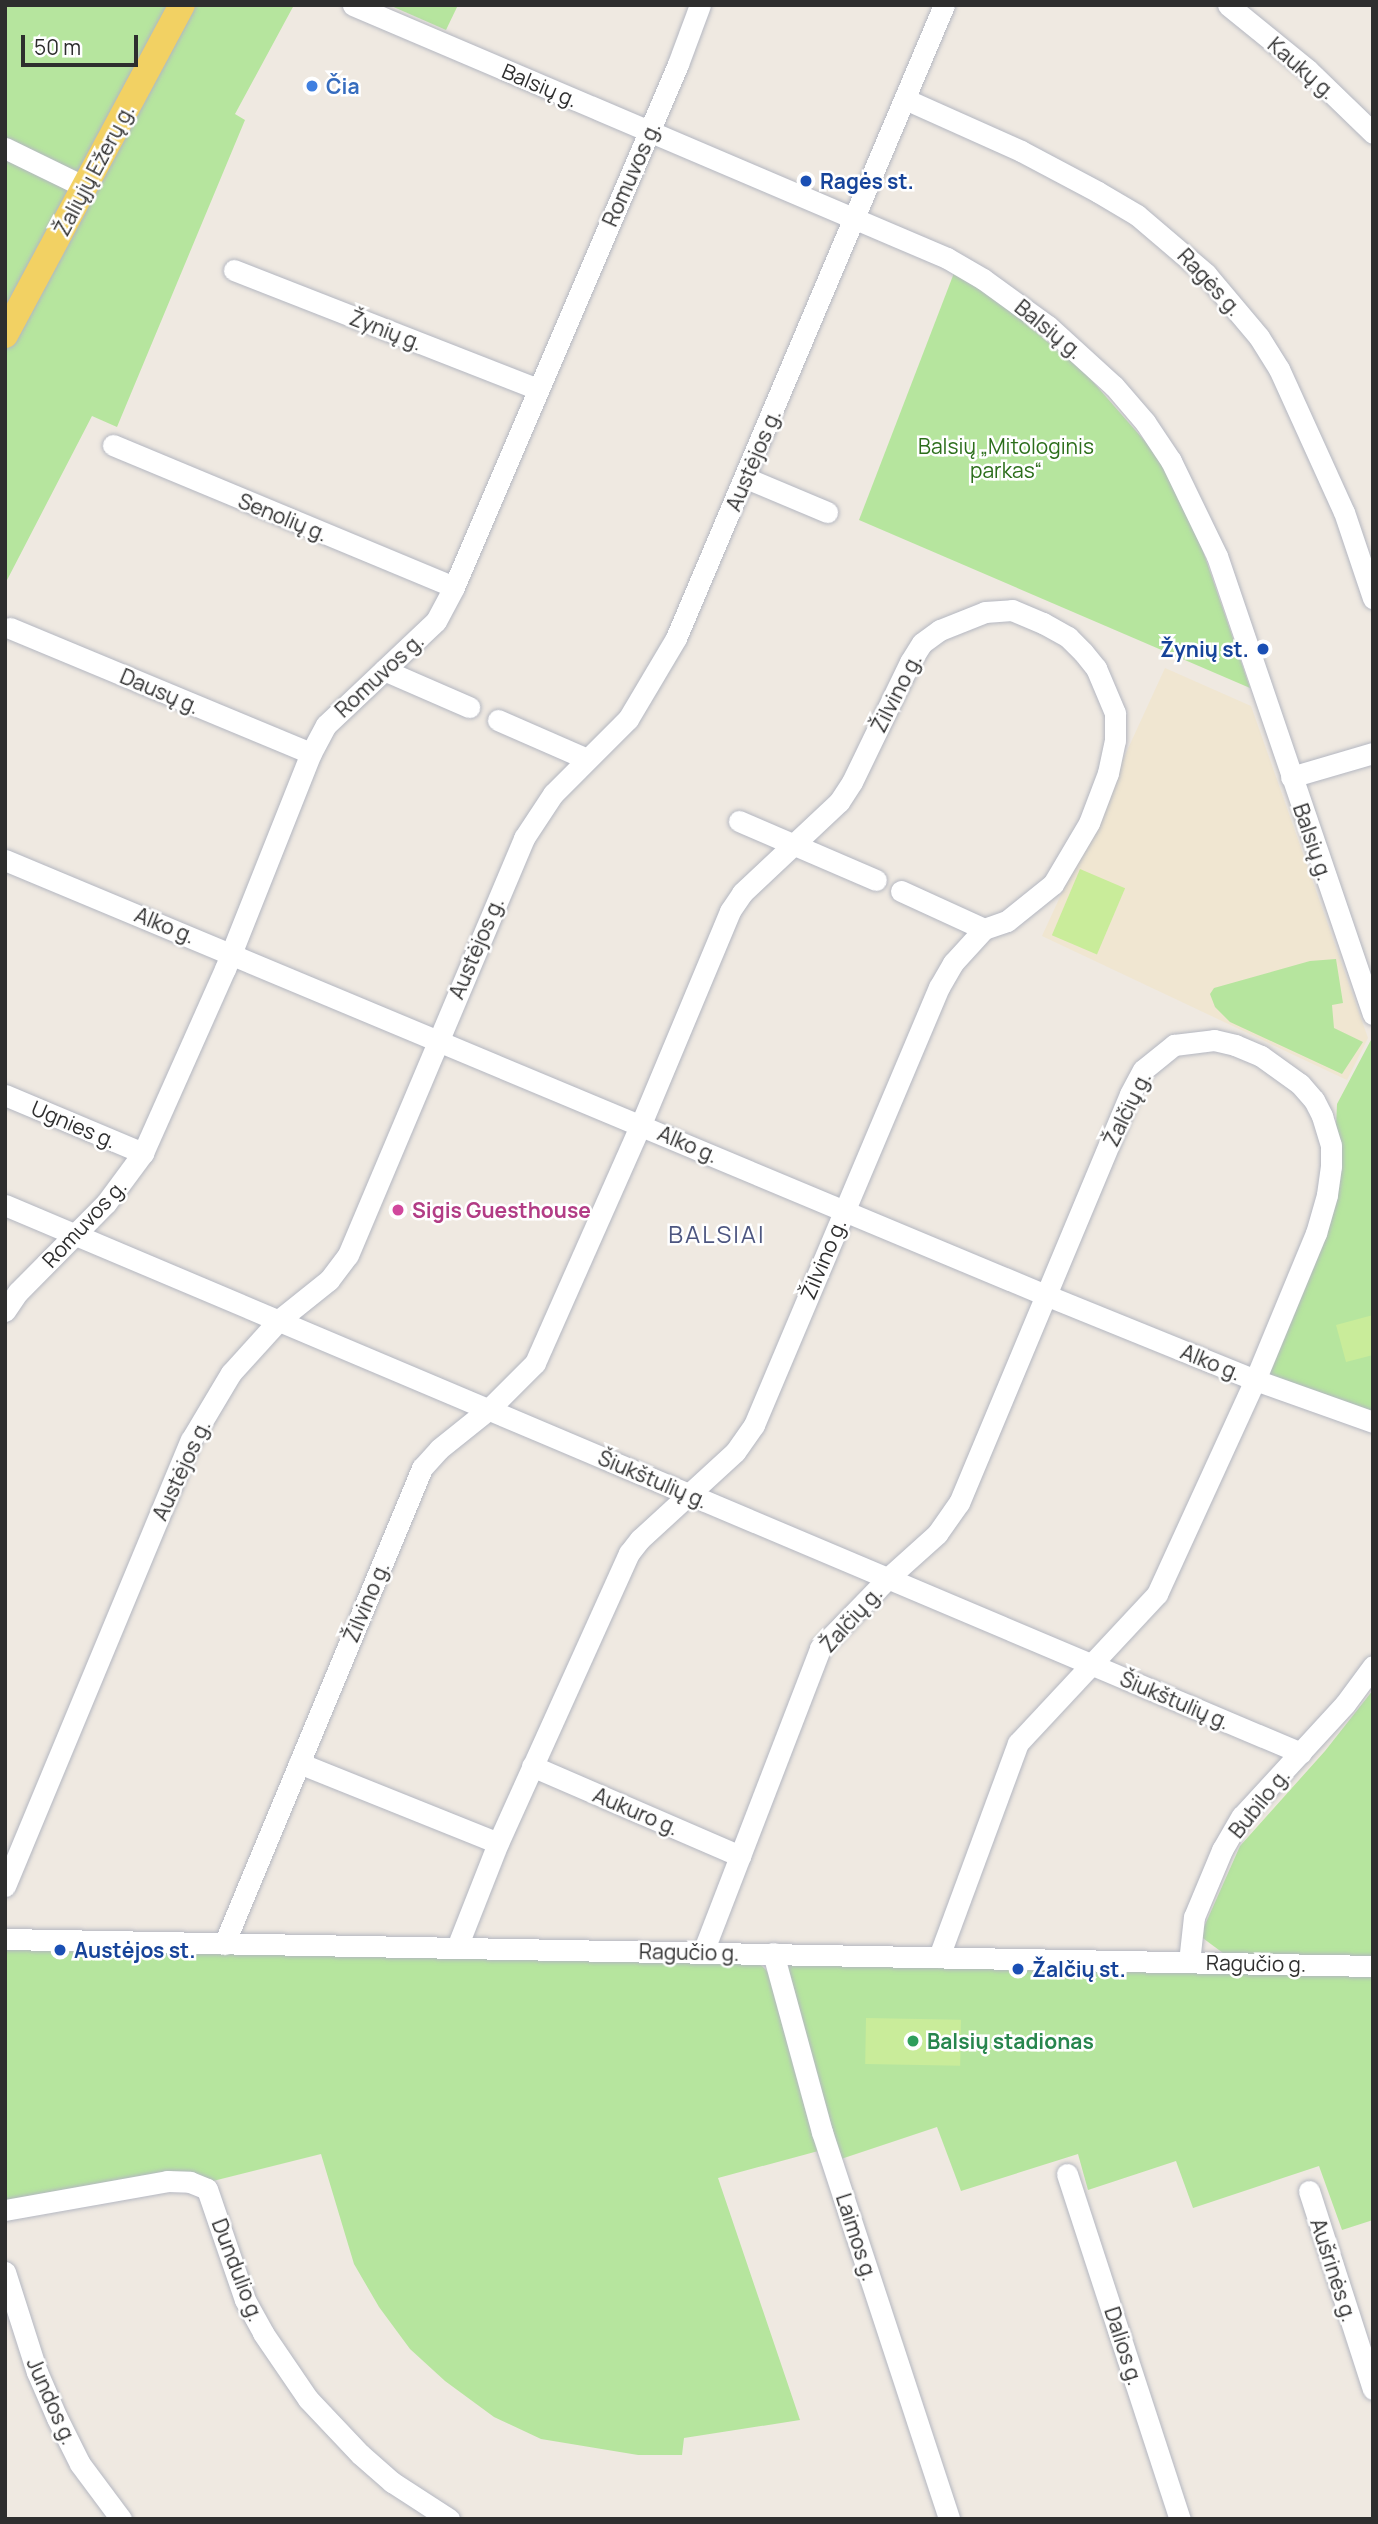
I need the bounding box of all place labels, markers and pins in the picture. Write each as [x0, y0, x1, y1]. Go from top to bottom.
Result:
place label: Čia [326, 73, 359, 99]
marker: Čia [304, 78, 320, 94]
place label: Ragės st. [820, 168, 914, 194]
marker: Ragės st. [798, 173, 814, 189]
place label: Žynių st. [1160, 636, 1249, 662]
marker: Žynių st. [1255, 641, 1271, 657]
place label: Sigis Guesthouse [412, 1197, 591, 1223]
marker: Sigis Guesthouse [390, 1202, 406, 1218]
place label: Austėjos st. [74, 1937, 196, 1963]
marker: Austėjos st. [52, 1942, 68, 1958]
place label: Žalčių st. [1032, 1956, 1126, 1982]
marker: Žalčių st. [1010, 1961, 1026, 1977]
place label: Balsių stadionas [927, 2028, 1094, 2054]
marker: Balsių stadionas [905, 2033, 921, 2049]

